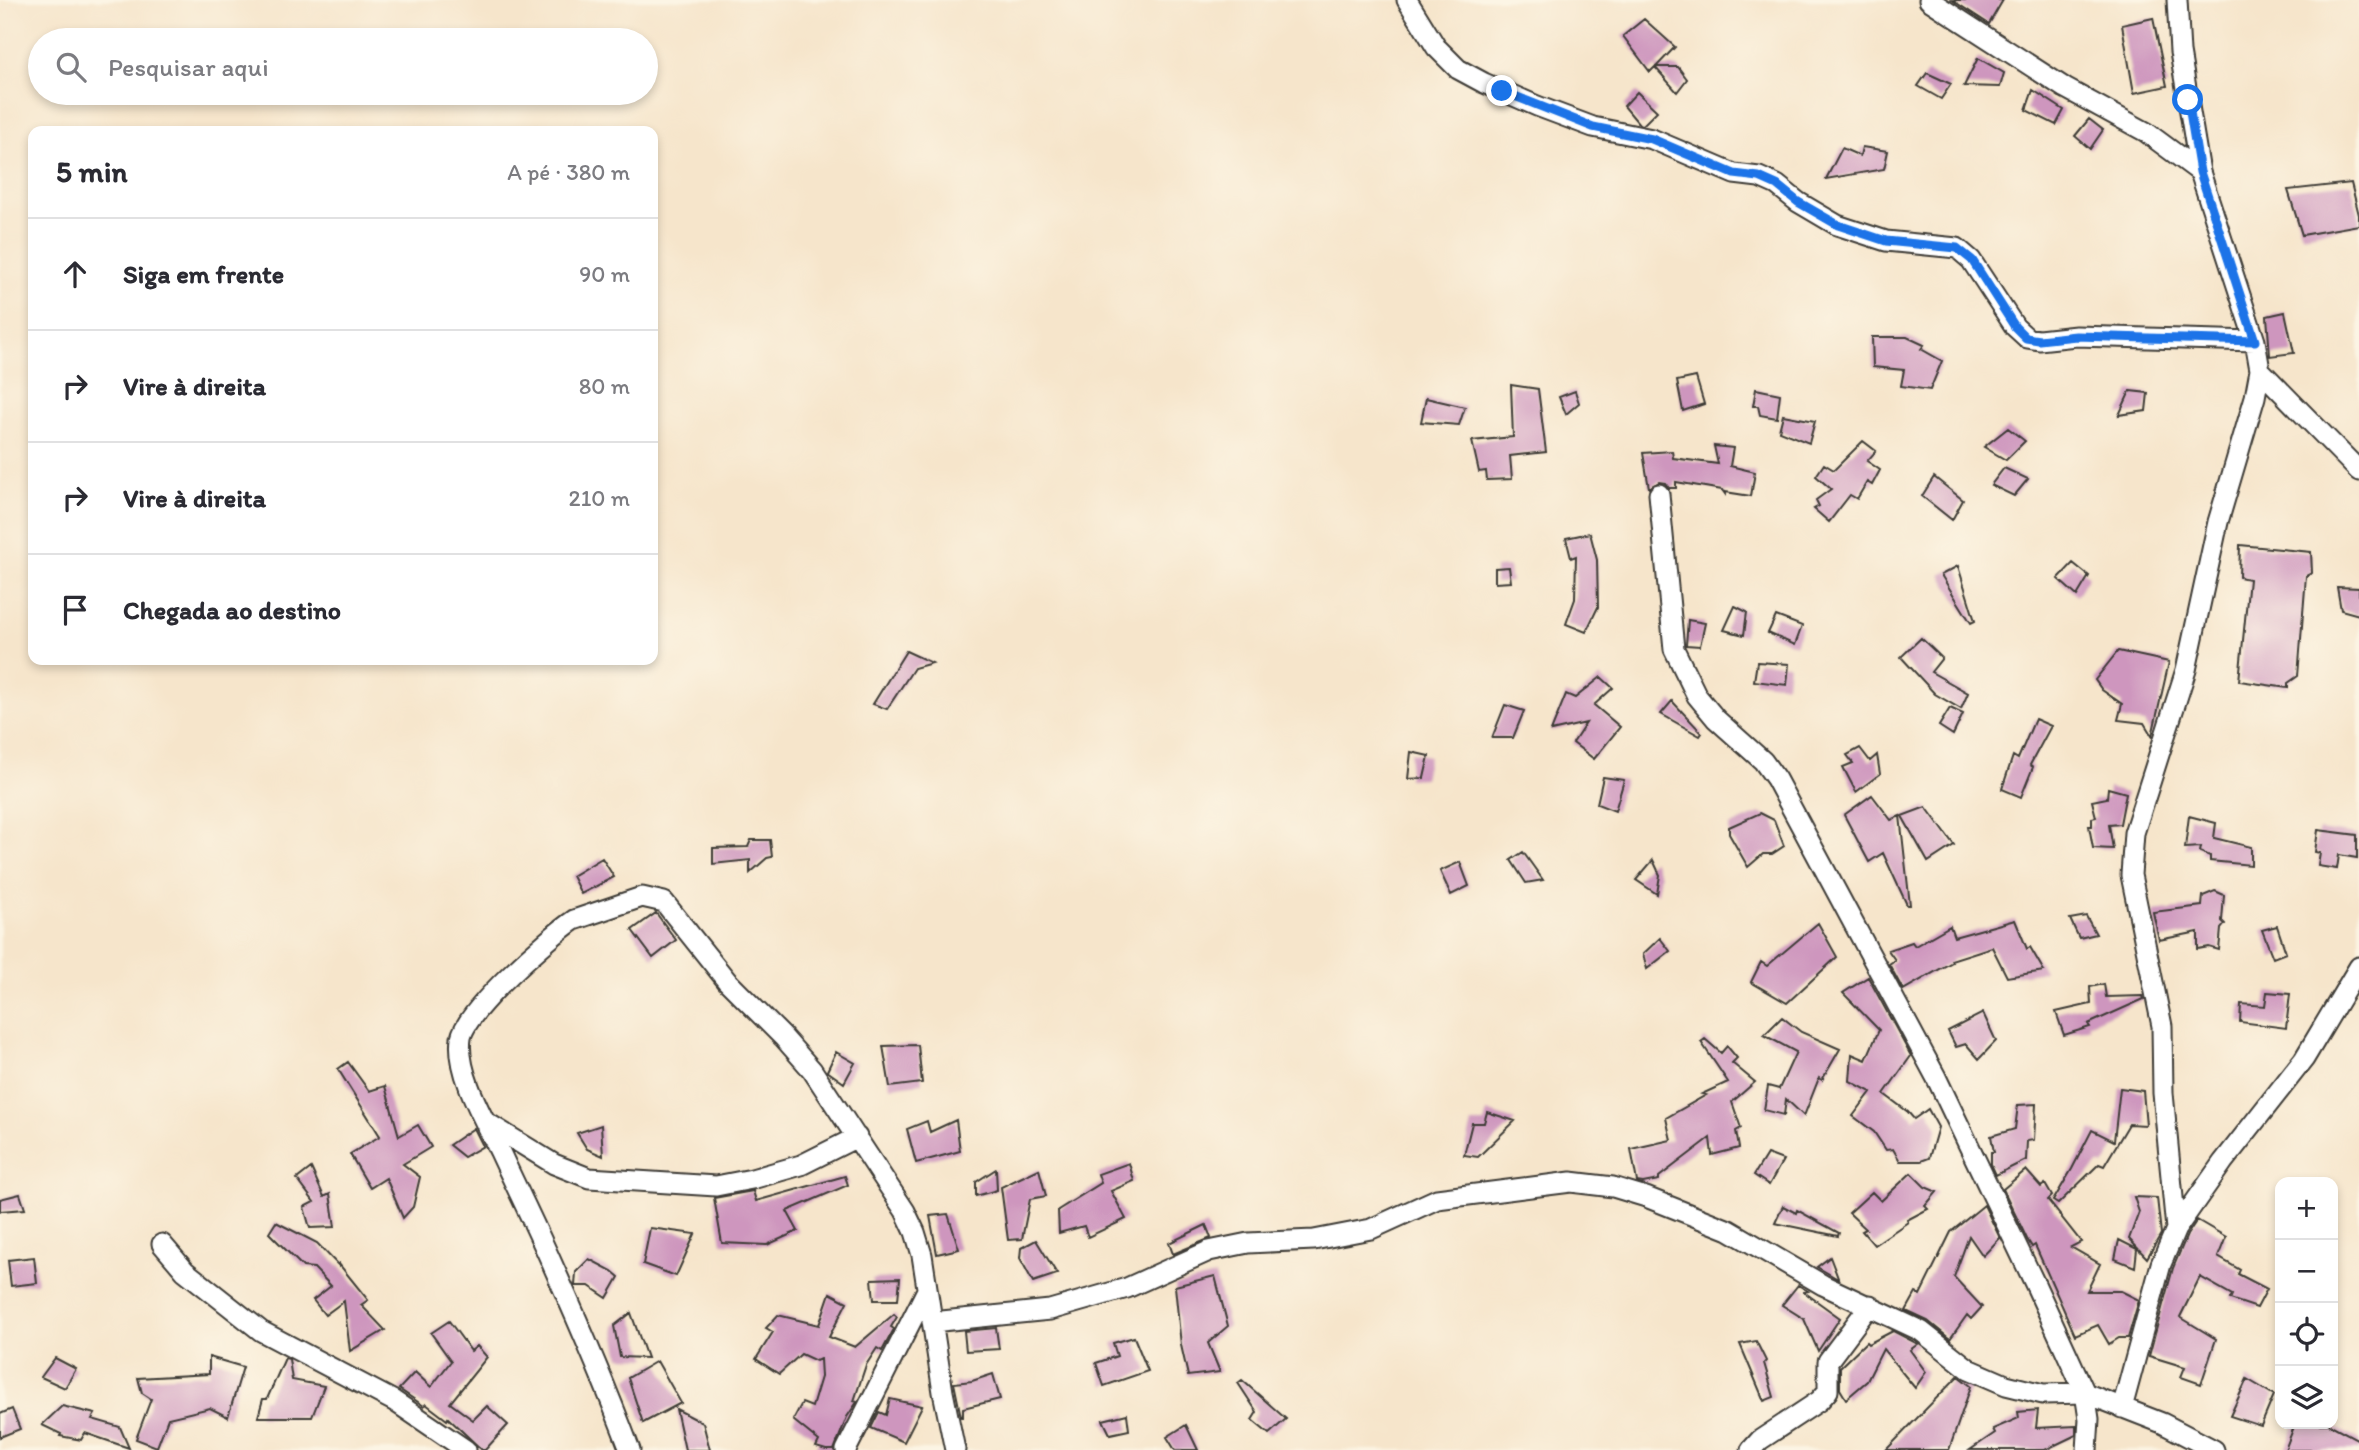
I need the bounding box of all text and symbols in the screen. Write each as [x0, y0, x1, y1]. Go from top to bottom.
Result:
search box [28, 28, 658, 105]
icon: search [52, 48, 90, 86]
text: Pesquisar aqui [108, 51, 269, 83]
route end [1486, 75, 1517, 106]
route start [2172, 84, 2203, 115]
text: 5 min [56, 153, 127, 190]
text: A pé · 380 m [507, 158, 630, 186]
icon: ahead [56, 255, 94, 293]
text: Siga em frente [123, 258, 284, 290]
text: 90 m [579, 260, 630, 288]
icon: right [56, 367, 94, 405]
text: Vire à direita [123, 370, 266, 402]
text: 80 m [579, 372, 630, 400]
icon: right [56, 479, 94, 517]
text: Vire à direita [123, 482, 266, 514]
text: 210 m [569, 484, 630, 512]
icon: arrive [56, 591, 94, 629]
text: Chegada ao destino [123, 594, 341, 626]
map controls [2275, 1177, 2338, 1429]
button: + [2275, 1177, 2338, 1240]
button: − [2275, 1240, 2338, 1303]
button: locate [2275, 1303, 2338, 1366]
button: layers [2275, 1366, 2338, 1429]

